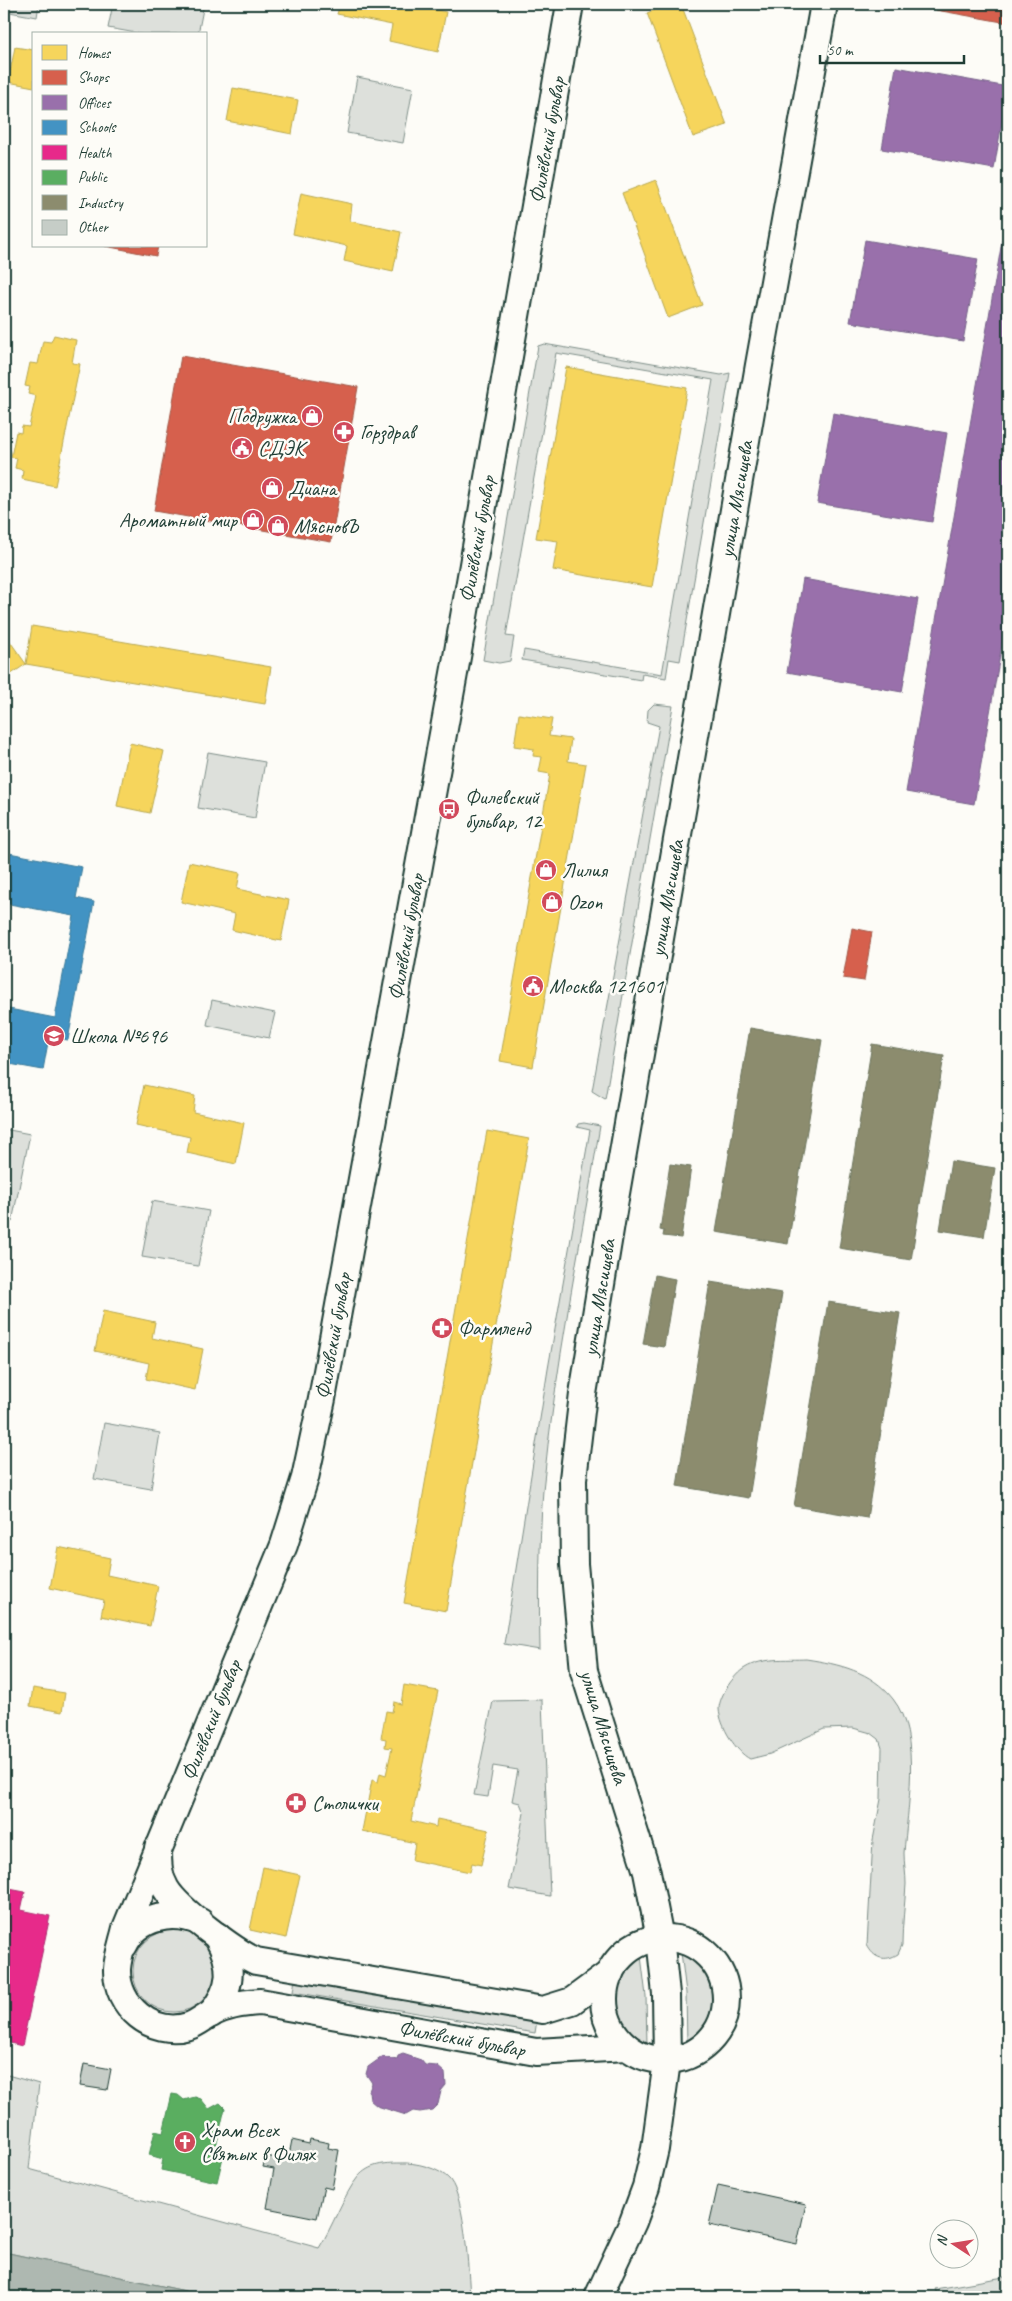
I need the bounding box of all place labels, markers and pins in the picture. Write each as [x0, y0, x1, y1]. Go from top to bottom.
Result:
place label: Подружка [228, 403, 298, 429]
shop icon: Подружка [300, 404, 324, 428]
place label: Горздрав [360, 419, 419, 445]
pharmacy icon: Горздрав [332, 420, 356, 444]
place label: СДЭК [258, 435, 308, 461]
public building icon: СДЭК [230, 436, 254, 460]
place label: Диана [288, 475, 339, 501]
shop icon: Диана [260, 476, 284, 500]
place label: Ароматный мир [119, 507, 238, 533]
shop icon: Ароматный мир [241, 508, 265, 532]
place label: МясновЪ [294, 513, 359, 539]
shop icon: МясновЪ [266, 514, 290, 538]
place label: Филевский бульвар, 12 [465, 784, 543, 834]
bus stop icon: Филевский бульвар, 12 [437, 797, 461, 821]
place label: Лилия [562, 857, 609, 883]
shop icon: Лилия [534, 858, 558, 882]
place label: Ozon [568, 889, 603, 915]
shop icon: Ozon [540, 890, 564, 914]
place label: Москва 121601 [549, 973, 665, 999]
public building icon: Москва 121601 [521, 974, 545, 998]
place label: Школа №696 [70, 1023, 168, 1049]
school or university icon: Школа №696 [42, 1024, 66, 1048]
place label: Фармленд [458, 1315, 532, 1341]
pharmacy icon: Фармленд [430, 1316, 454, 1340]
place label: Столички [312, 1790, 380, 1816]
pharmacy icon: Столички [284, 1791, 308, 1815]
place label: Храм Всех Святых в Филях [201, 2117, 316, 2167]
church icon: Храм Всех Святых в Филях [173, 2130, 197, 2154]

